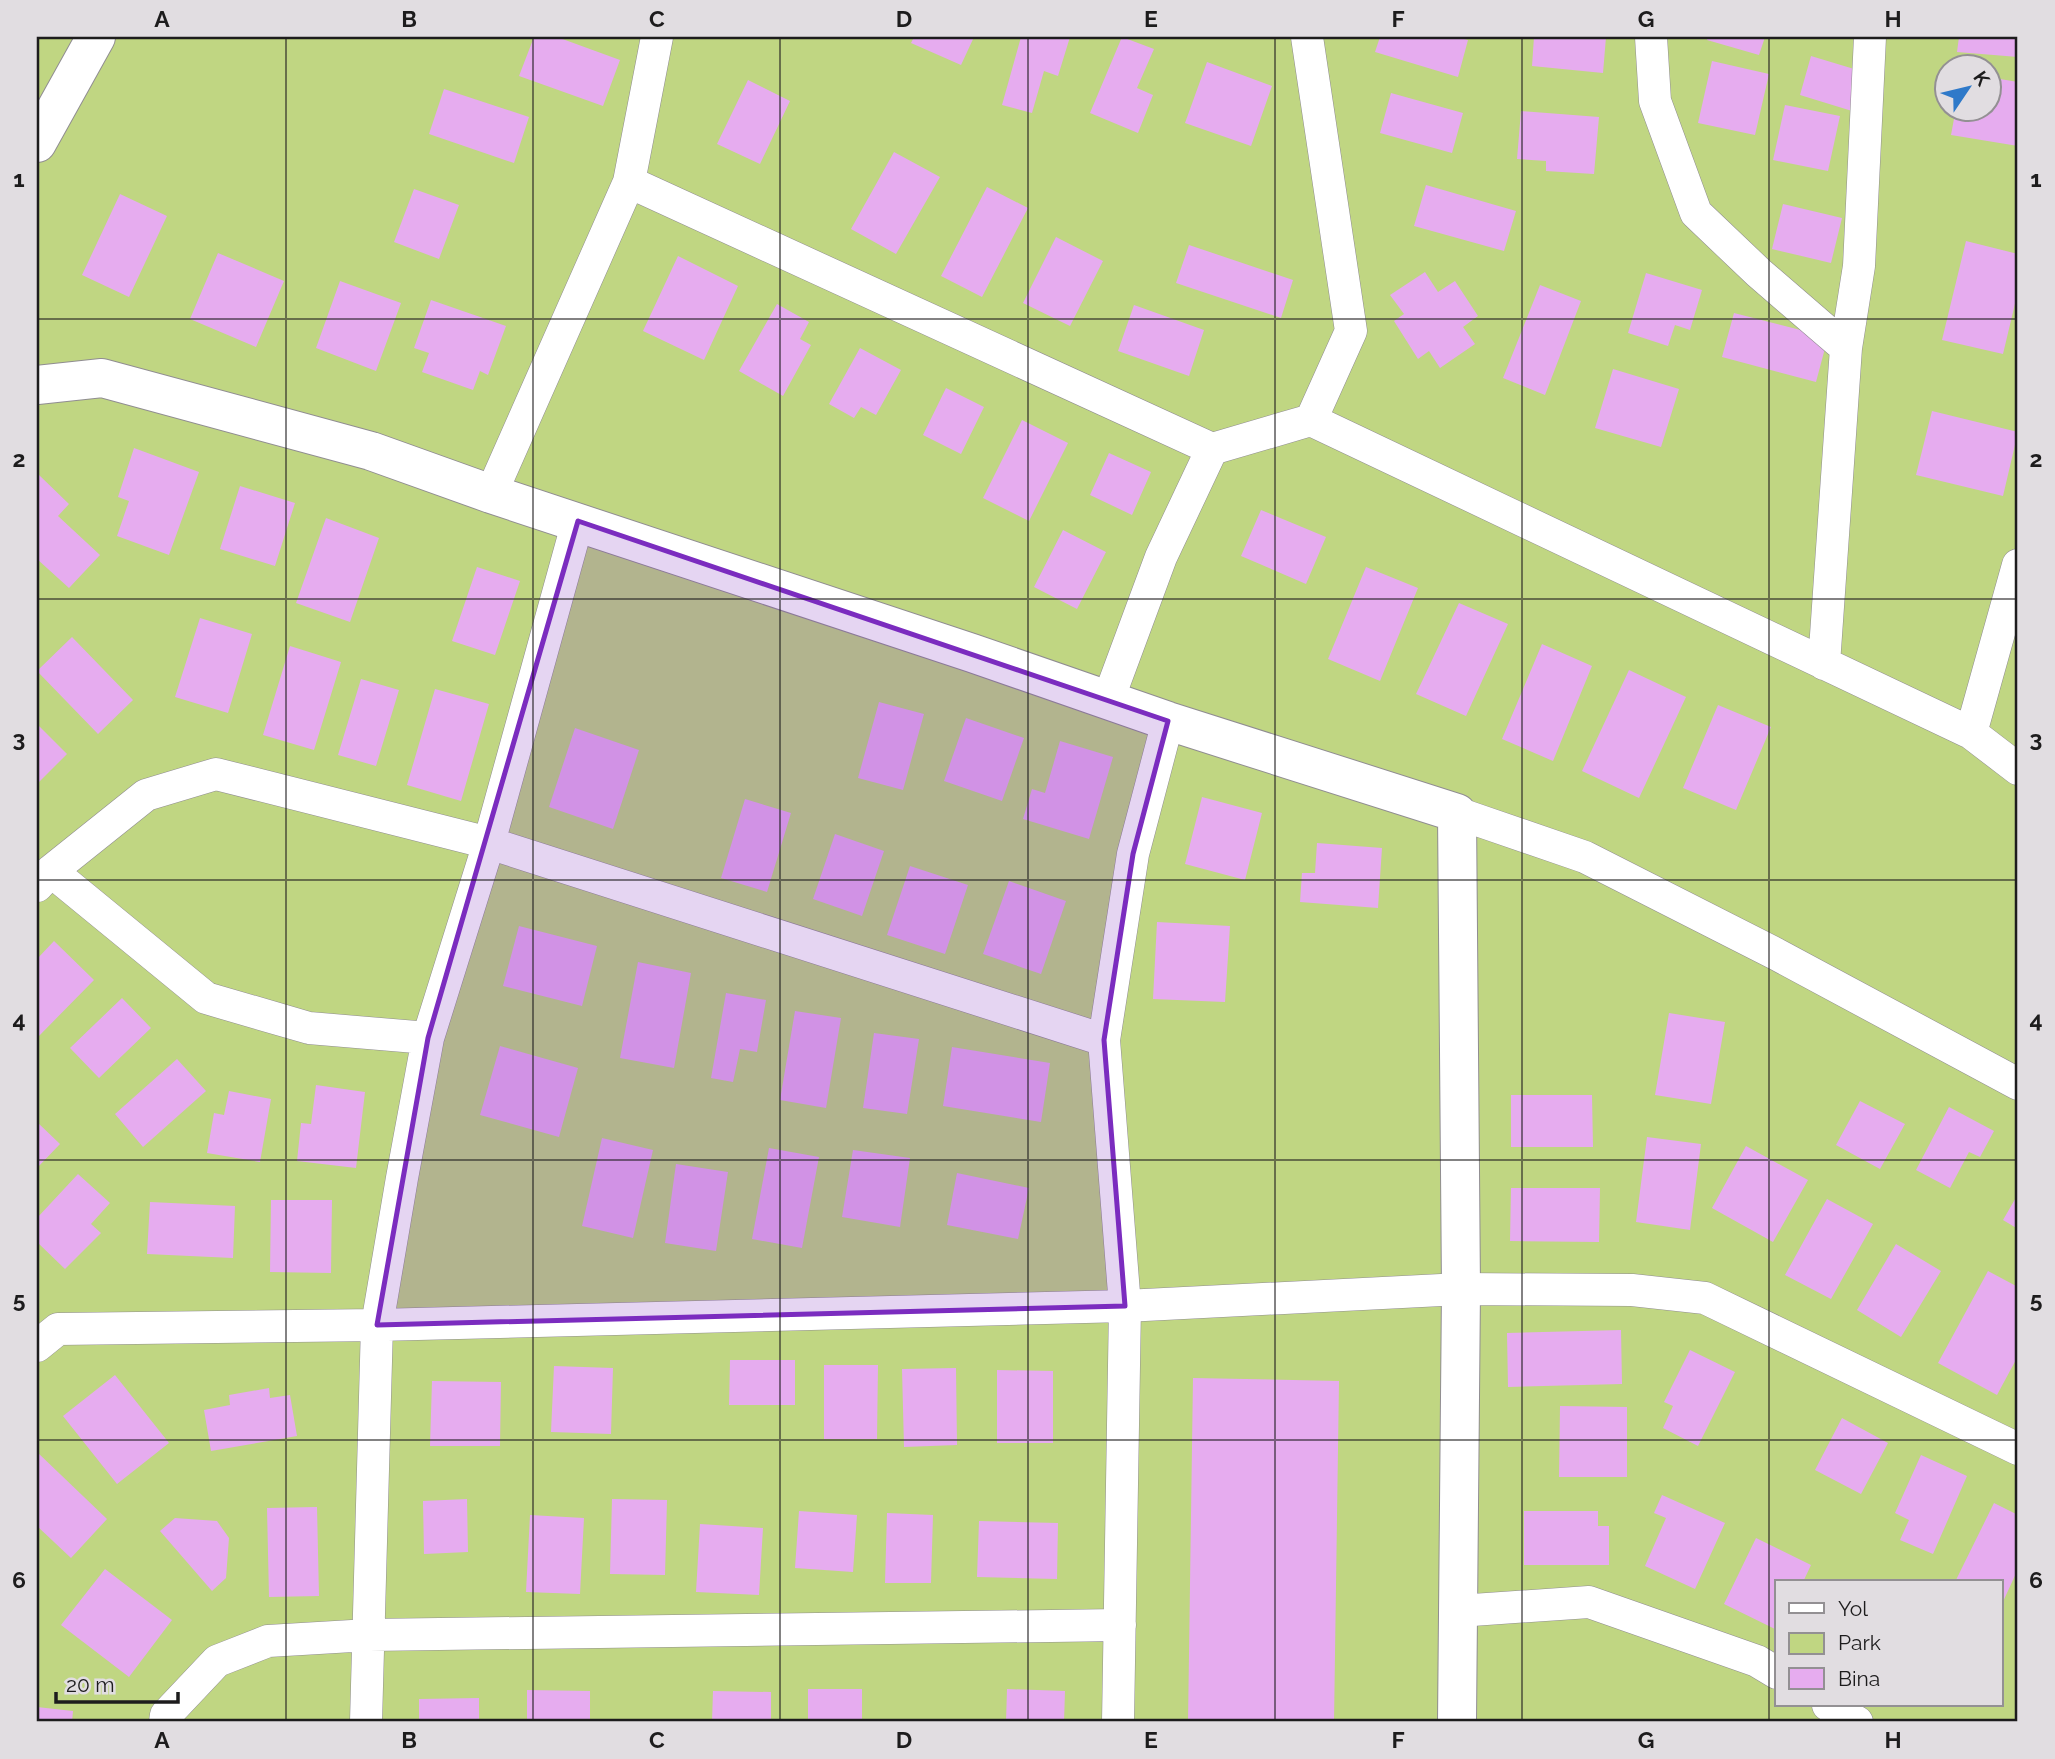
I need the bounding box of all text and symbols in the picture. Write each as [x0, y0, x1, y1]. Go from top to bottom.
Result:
text: A [154, 5, 170, 32]
text: B [401, 5, 417, 32]
text: C [649, 5, 665, 32]
text: D [896, 5, 912, 32]
text: E [1144, 5, 1158, 32]
text: F [1391, 5, 1405, 32]
text: G [1638, 5, 1654, 32]
text: H [1884, 5, 1902, 32]
north arrow [1932, 52, 2002, 122]
text: K [1969, 67, 1995, 90]
text: 1 [13, 165, 25, 192]
text: 1 [2030, 165, 2042, 192]
text: 2 [13, 445, 25, 472]
text: 2 [2030, 445, 2042, 472]
text: 3 [13, 725, 25, 752]
text: 3 [2030, 725, 2042, 752]
text: 4 [12, 1006, 26, 1033]
text: 4 [2029, 1006, 2043, 1033]
text: 5 [13, 1286, 26, 1313]
text: 5 [2030, 1286, 2043, 1313]
text: 6 [12, 1566, 26, 1593]
text: 6 [2029, 1566, 2043, 1593]
legend [1775, 1580, 2002, 1706]
text: Yol [1838, 1596, 1868, 1621]
text: Park [1838, 1630, 1881, 1655]
scale bar [56, 1661, 178, 1705]
text: Bina [1838, 1666, 1880, 1691]
text: 20 m [66, 1672, 114, 1697]
text: A [154, 1726, 170, 1753]
text: B [401, 1726, 417, 1753]
text: C [649, 1726, 665, 1753]
text: D [896, 1726, 912, 1753]
text: E [1144, 1726, 1158, 1753]
text: F [1391, 1726, 1405, 1753]
text: G [1638, 1726, 1654, 1753]
text: H [1884, 1726, 1902, 1753]

